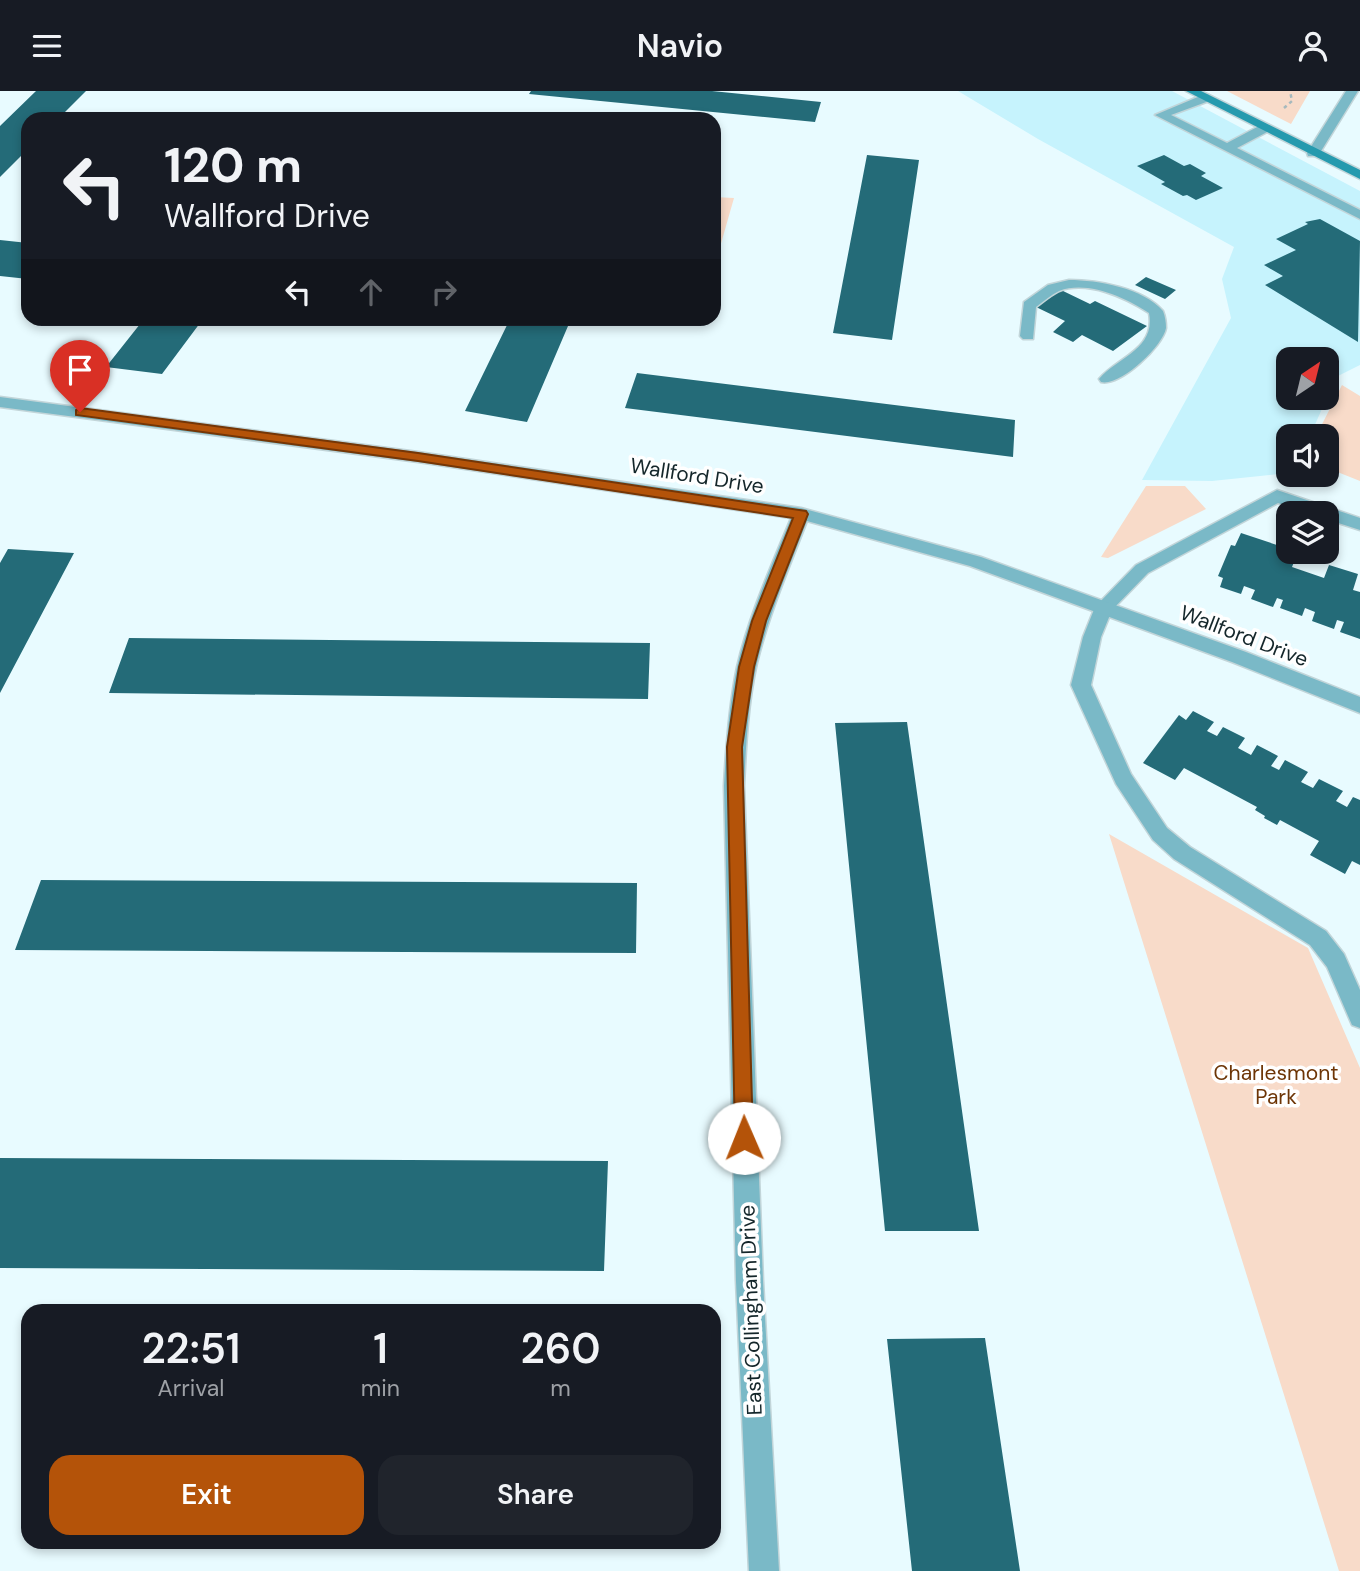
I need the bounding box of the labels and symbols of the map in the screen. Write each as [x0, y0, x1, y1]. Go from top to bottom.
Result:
pin [50, 340, 110, 412]
north arrow [1276, 347, 1339, 409]
street label: Wallford Drive [628, 452, 766, 500]
street label: Wallford Drive [1176, 599, 1312, 673]
park label: Charlesmont Park [1214, 1059, 1338, 1111]
position arrow [707, 1101, 781, 1175]
street label: East Collingham Drive [733, 1204, 769, 1416]

